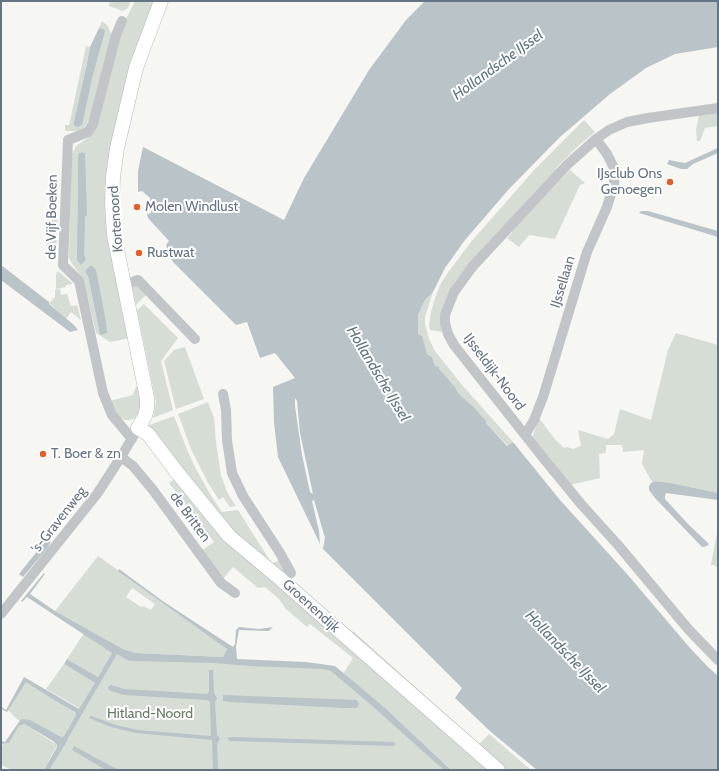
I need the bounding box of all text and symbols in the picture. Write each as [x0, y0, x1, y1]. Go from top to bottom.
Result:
water label: Hollandsche IJssel [449, 26, 547, 104]
place label: IJsclub Ons Genoegen [597, 166, 662, 198]
street label: de Vijf Boeken [43, 174, 61, 260]
marker: IJsclub Ons Genoegen [665, 177, 675, 187]
street label: Kortenoord [105, 185, 127, 253]
place label: Molen Windlust [145, 199, 238, 215]
marker: Molen Windlust [132, 202, 142, 212]
place label: Rustwat [147, 245, 195, 261]
marker: Rustwat [134, 248, 144, 258]
street label: IJssellaan [547, 254, 579, 310]
water label: Hollandsche IJssel [343, 323, 413, 425]
street label: IJsseldijk-Noord [460, 330, 528, 414]
place label: T. Boer & zn [51, 446, 121, 462]
marker: T. Boer & zn [38, 449, 48, 459]
street label: 's-Gravenweg [28, 483, 90, 557]
street label: de Britten [166, 489, 214, 545]
street label: Groenendijk [279, 576, 343, 636]
water label: Hollandsche IJssel [521, 607, 609, 697]
park label: Hitland-Noord [107, 706, 193, 722]

